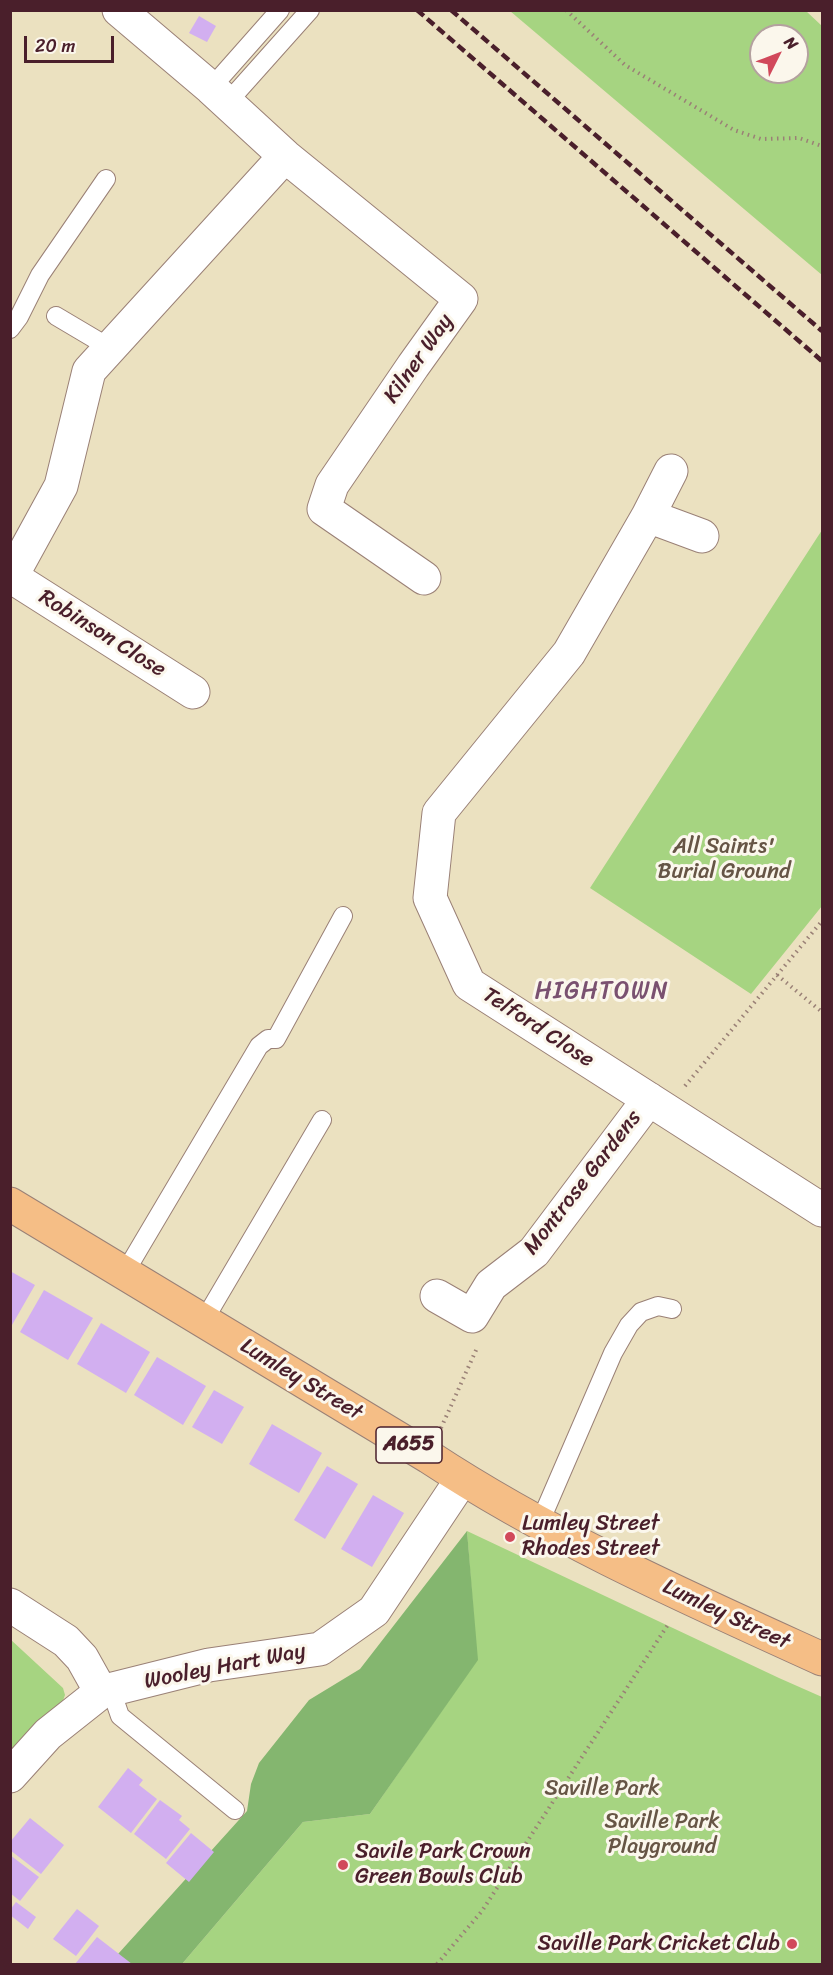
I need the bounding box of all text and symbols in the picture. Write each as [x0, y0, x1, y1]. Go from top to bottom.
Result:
scale bar [27, 24, 117, 62]
north arrow [749, 24, 809, 84]
text: N [777, 29, 806, 57]
text: 20 m [35, 30, 75, 62]
street label: Kilner Way [379, 309, 459, 409]
street label: Robinson Close [34, 584, 170, 684]
park label: All Saints' Burial Ground [658, 834, 790, 885]
district label: HIGHTOWN [534, 978, 670, 1006]
street label: Telford Close [477, 982, 599, 1074]
street label: Montrose Gardens [518, 1106, 648, 1260]
street label: Lumley Street [235, 1333, 367, 1427]
road number: A655 [376, 1427, 442, 1463]
place label: Lumley Street Rhodes Street [522, 1511, 660, 1562]
marker: Lumley Street Rhodes Street [503, 1530, 517, 1544]
street label: Lumley Street [658, 1574, 794, 1656]
street label: Wooley Hart Way [142, 1638, 308, 1696]
park label: Saville Park [544, 1776, 660, 1802]
park label: Saville Park Playground [604, 1809, 720, 1861]
place label: Savile Park Crown Green Bowls Club [355, 1839, 531, 1891]
marker: Savile Park Crown Green Bowls Club [336, 1858, 350, 1872]
place label: Saville Park Cricket Club [537, 1931, 780, 1957]
marker: Saville Park Cricket Club [785, 1937, 799, 1951]

